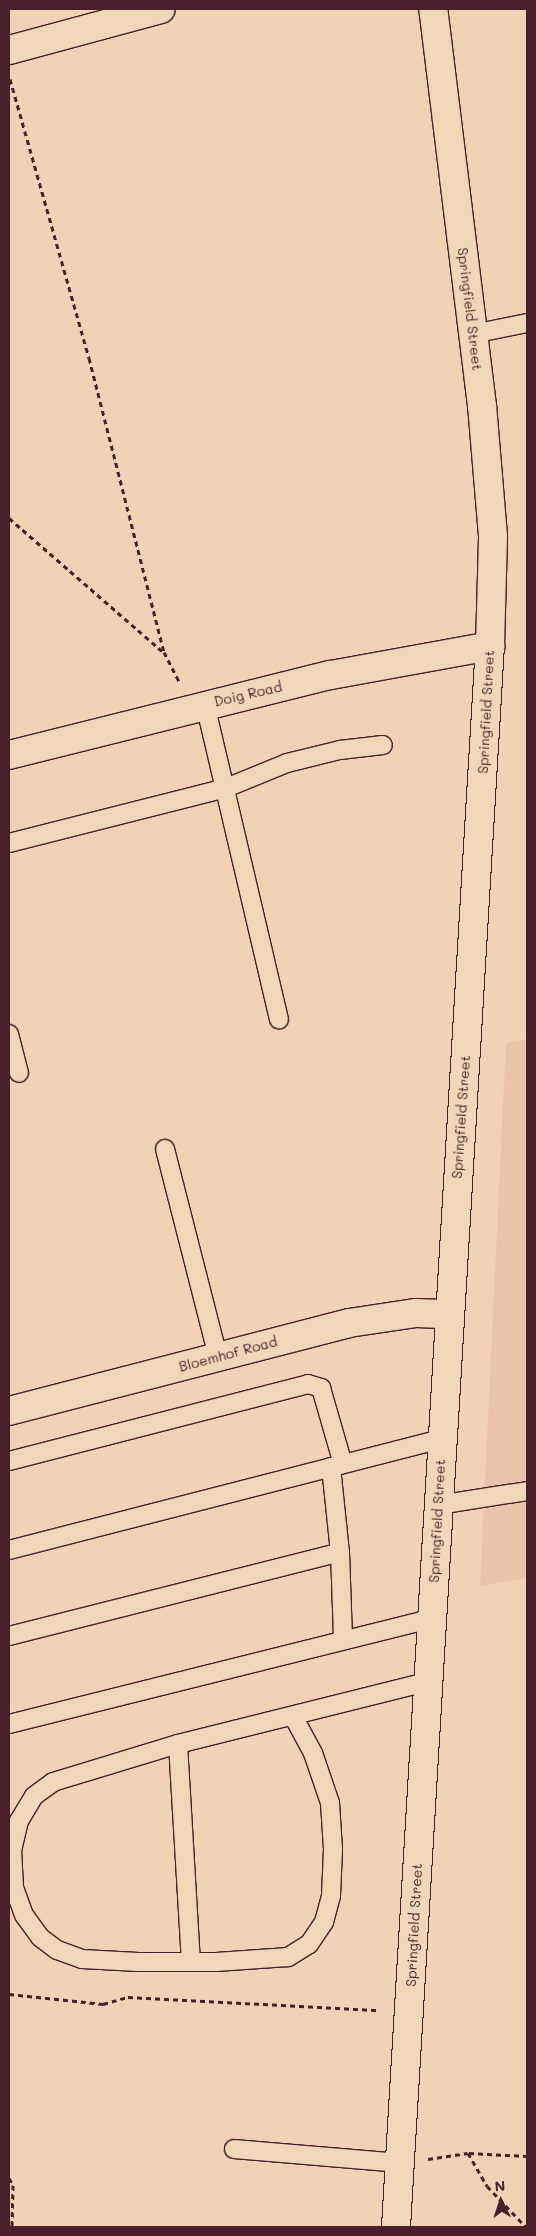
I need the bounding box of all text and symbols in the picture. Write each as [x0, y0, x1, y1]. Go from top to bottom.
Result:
street label: Springfield Street [454, 247, 486, 371]
street label: Springfield Street [474, 650, 498, 774]
street label: Doig Road [212, 678, 284, 710]
street label: Springfield Street [448, 1055, 474, 1179]
street label: Bloemhof Road [177, 1333, 279, 1375]
street label: Springfield Street [425, 1459, 449, 1583]
street label: Springfield Street [402, 1863, 426, 1987]
north arrow [476, 2176, 526, 2226]
text: N [494, 2176, 506, 2195]

